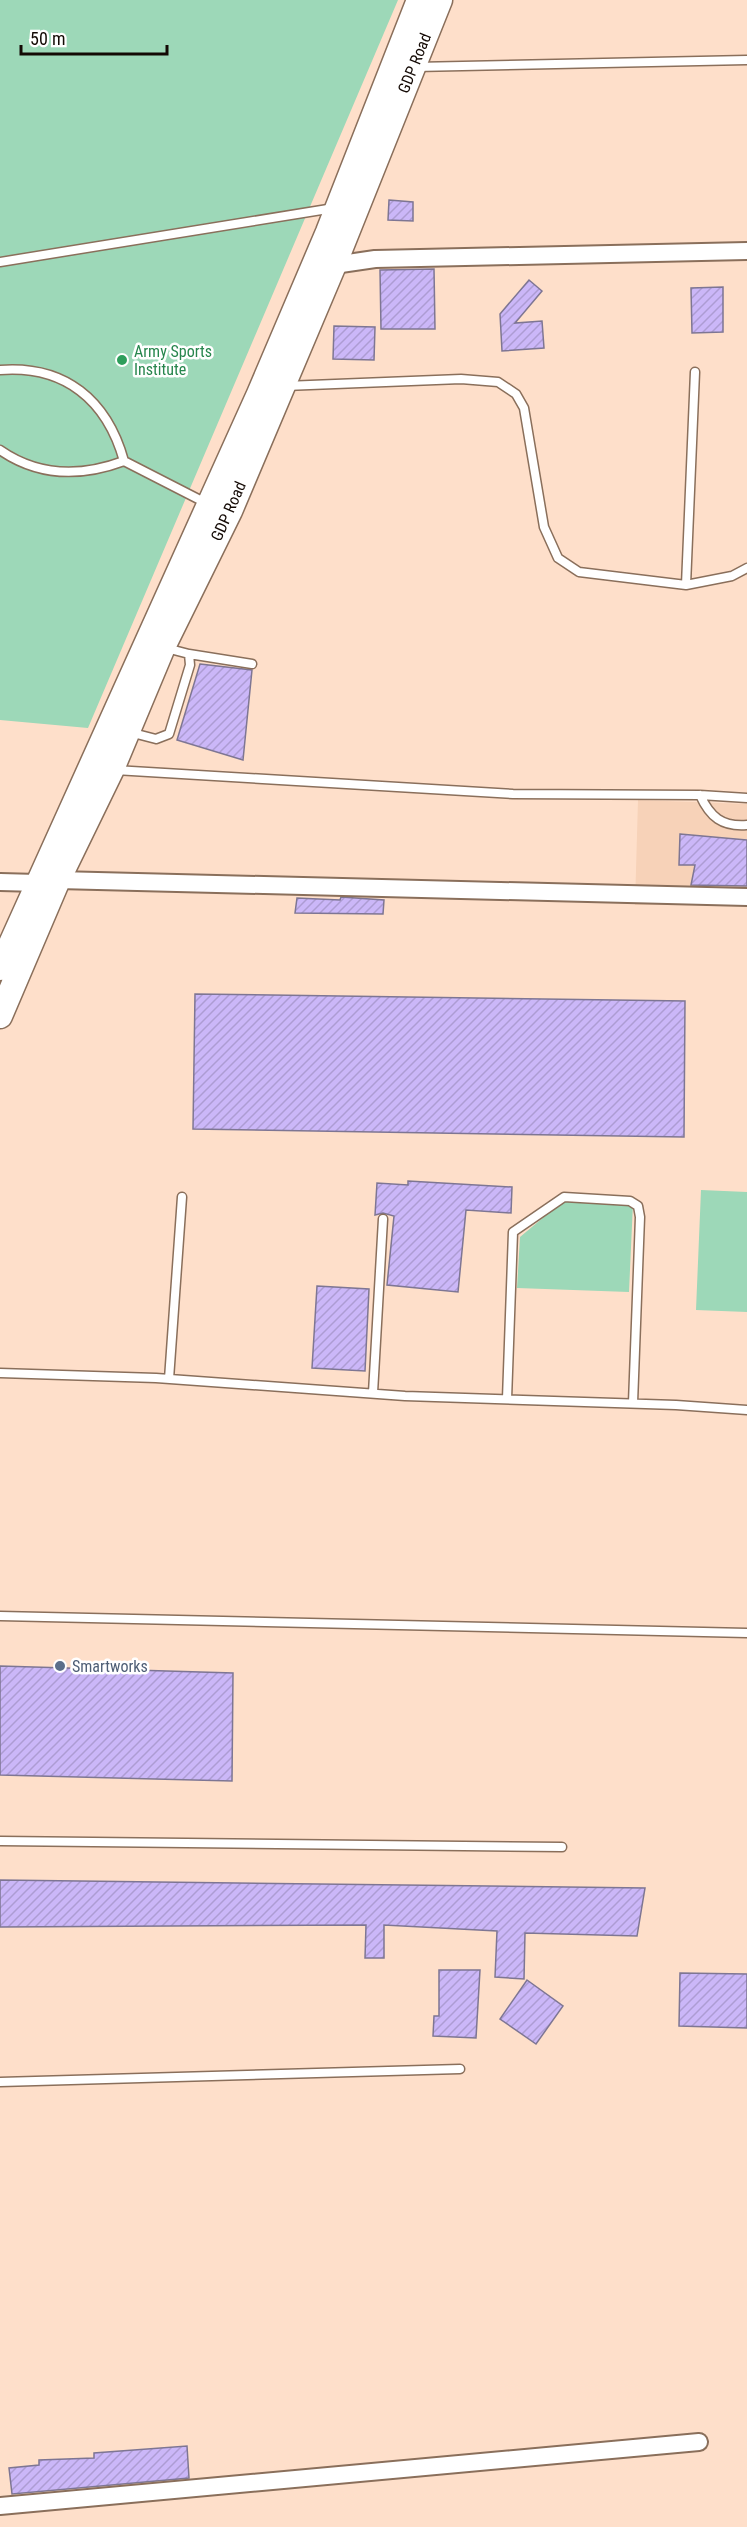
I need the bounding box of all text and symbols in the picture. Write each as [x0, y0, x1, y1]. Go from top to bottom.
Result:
scale bar [21, 18, 166, 56]
text: 50 m [30, 28, 65, 49]
street label: GDP Road [394, 30, 435, 96]
place label: Army Sports Institute [134, 342, 212, 379]
marker: Army Sports Institute [115, 353, 129, 367]
street label: GDP Road [207, 478, 250, 544]
place label: Smartworks [72, 1657, 148, 1676]
marker: Smartworks [53, 1659, 67, 1673]

